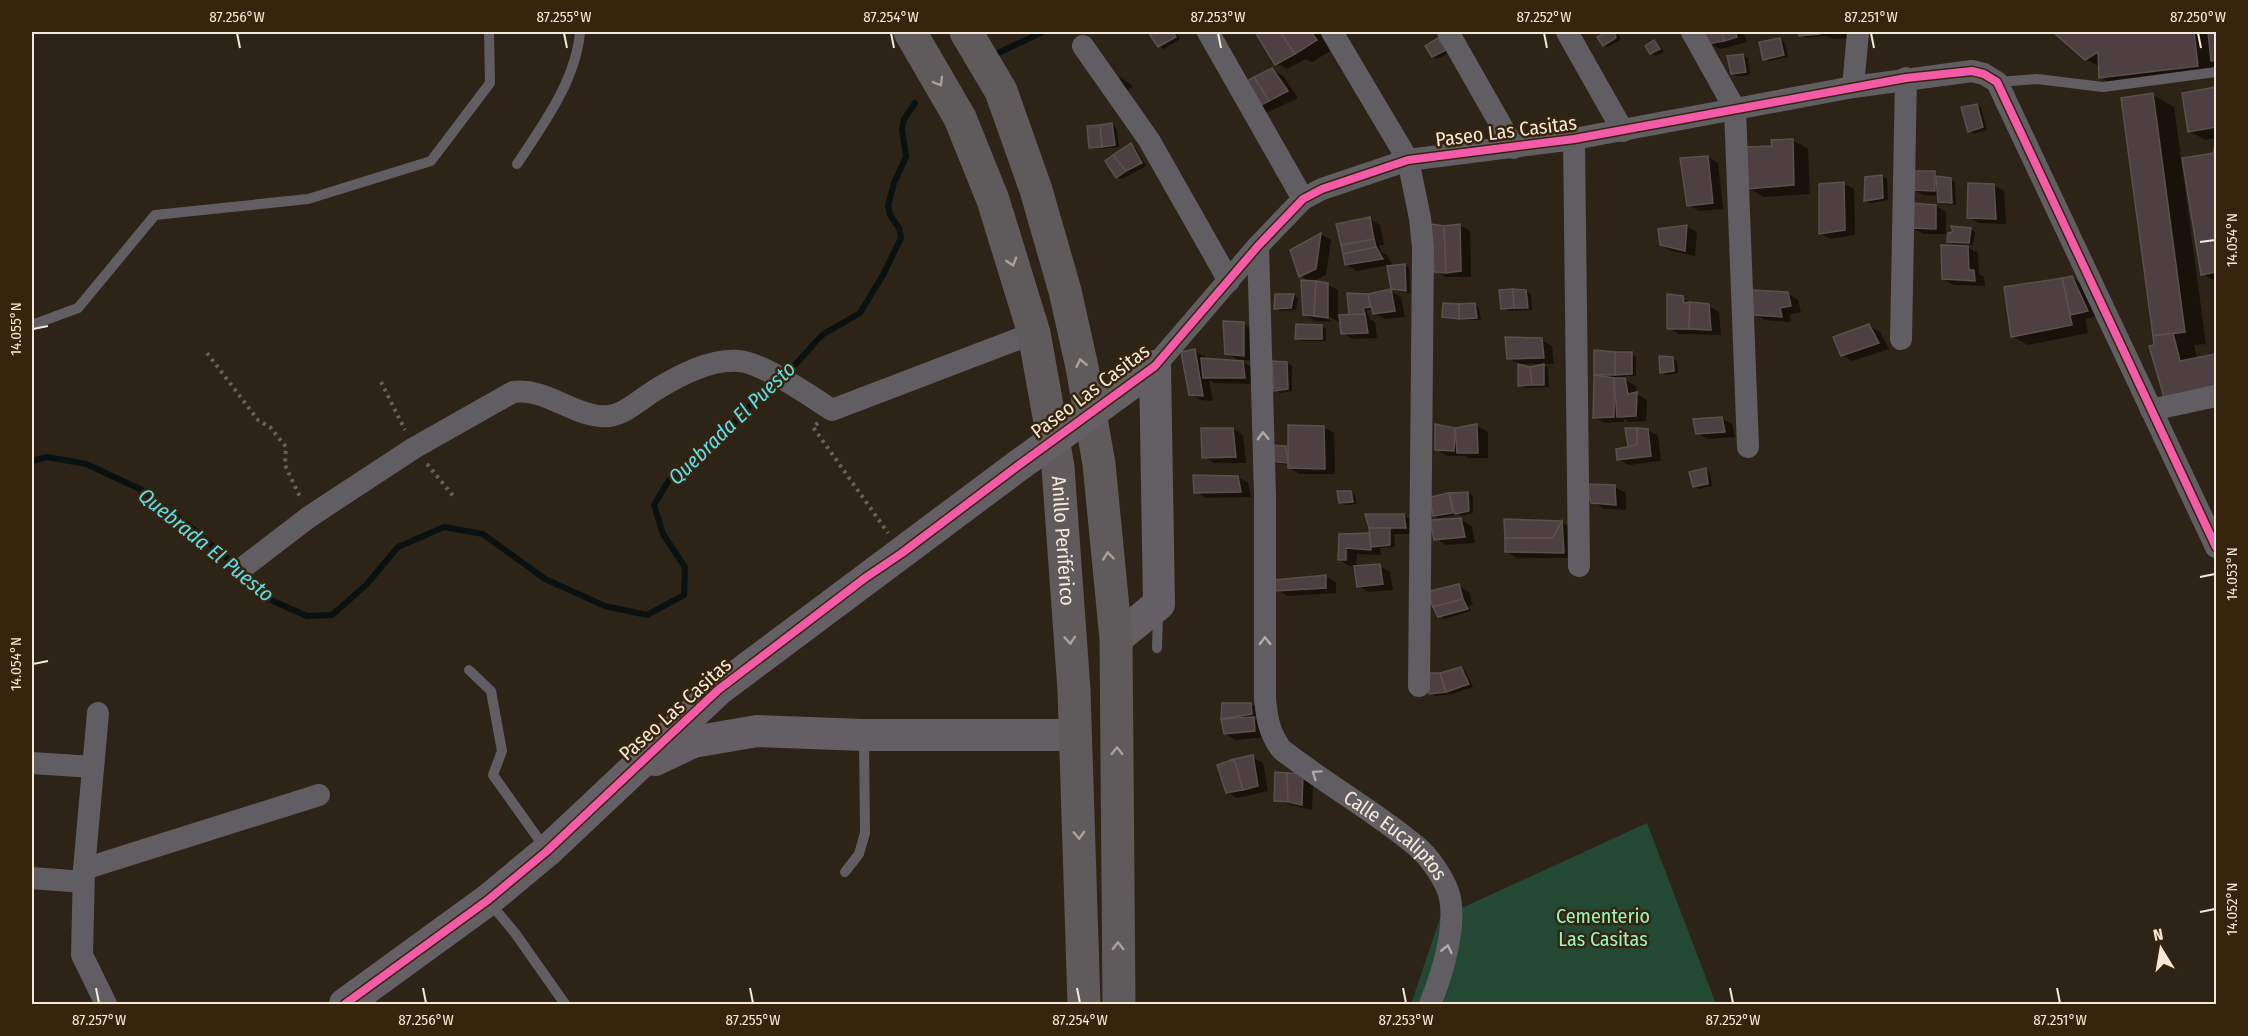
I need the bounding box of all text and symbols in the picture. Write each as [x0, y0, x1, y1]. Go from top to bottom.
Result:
text: 87.256°W [209, 8, 265, 26]
text: 87.255°W [537, 8, 592, 26]
text: 87.254°W [863, 8, 919, 26]
text: 87.253°W [1191, 8, 1246, 26]
text: 87.252°W [1517, 8, 1571, 26]
text: 87.251°W [1844, 8, 1898, 26]
text: 87.250°W [2170, 8, 2226, 26]
one-way arrow [932, 76, 943, 86]
street label: Paseo Las Casitas [1434, 110, 1578, 152]
text: 14.054°N [2223, 213, 2241, 267]
one-way arrow [1005, 256, 1017, 267]
text: 14.055°N [7, 302, 25, 356]
street label: Paseo Las Casitas [1026, 339, 1154, 443]
water label: Quebrada El Puesto [663, 356, 801, 490]
one-way arrow [1075, 359, 1088, 369]
one-way arrow [1257, 432, 1269, 441]
street label: Anillo Periférico [1047, 475, 1080, 606]
water label: Quebrada El Puesto [133, 482, 279, 608]
text: 14.053°N [2223, 547, 2241, 601]
one-way arrow [1102, 552, 1115, 561]
one-way arrow [1063, 636, 1076, 645]
one-way arrow [1259, 636, 1271, 645]
text: 14.054°N [7, 637, 25, 691]
street label: Paseo Las Casitas [614, 653, 736, 765]
one-way arrow [1111, 747, 1123, 756]
one-way arrow [1312, 771, 1323, 782]
street label: Calle Eucaliptos [1339, 785, 1452, 884]
one-way arrow [1072, 831, 1085, 840]
text: 14.052°N [2223, 882, 2241, 936]
park label: Cementerio Las Casitas [1556, 904, 1650, 951]
north arrow [2131, 919, 2191, 979]
text: N [2152, 925, 2165, 945]
one-way arrow [1112, 942, 1124, 951]
one-way arrow [1439, 944, 1452, 954]
text: 87.257°W [72, 1011, 126, 1029]
text: 87.256°W [398, 1011, 454, 1029]
text: 87.255°W [726, 1011, 781, 1029]
text: 87.254°W [1052, 1011, 1108, 1029]
text: 87.253°W [1379, 1011, 1434, 1029]
text: 87.252°W [1706, 1011, 1760, 1029]
text: 87.251°W [2033, 1011, 2087, 1029]

